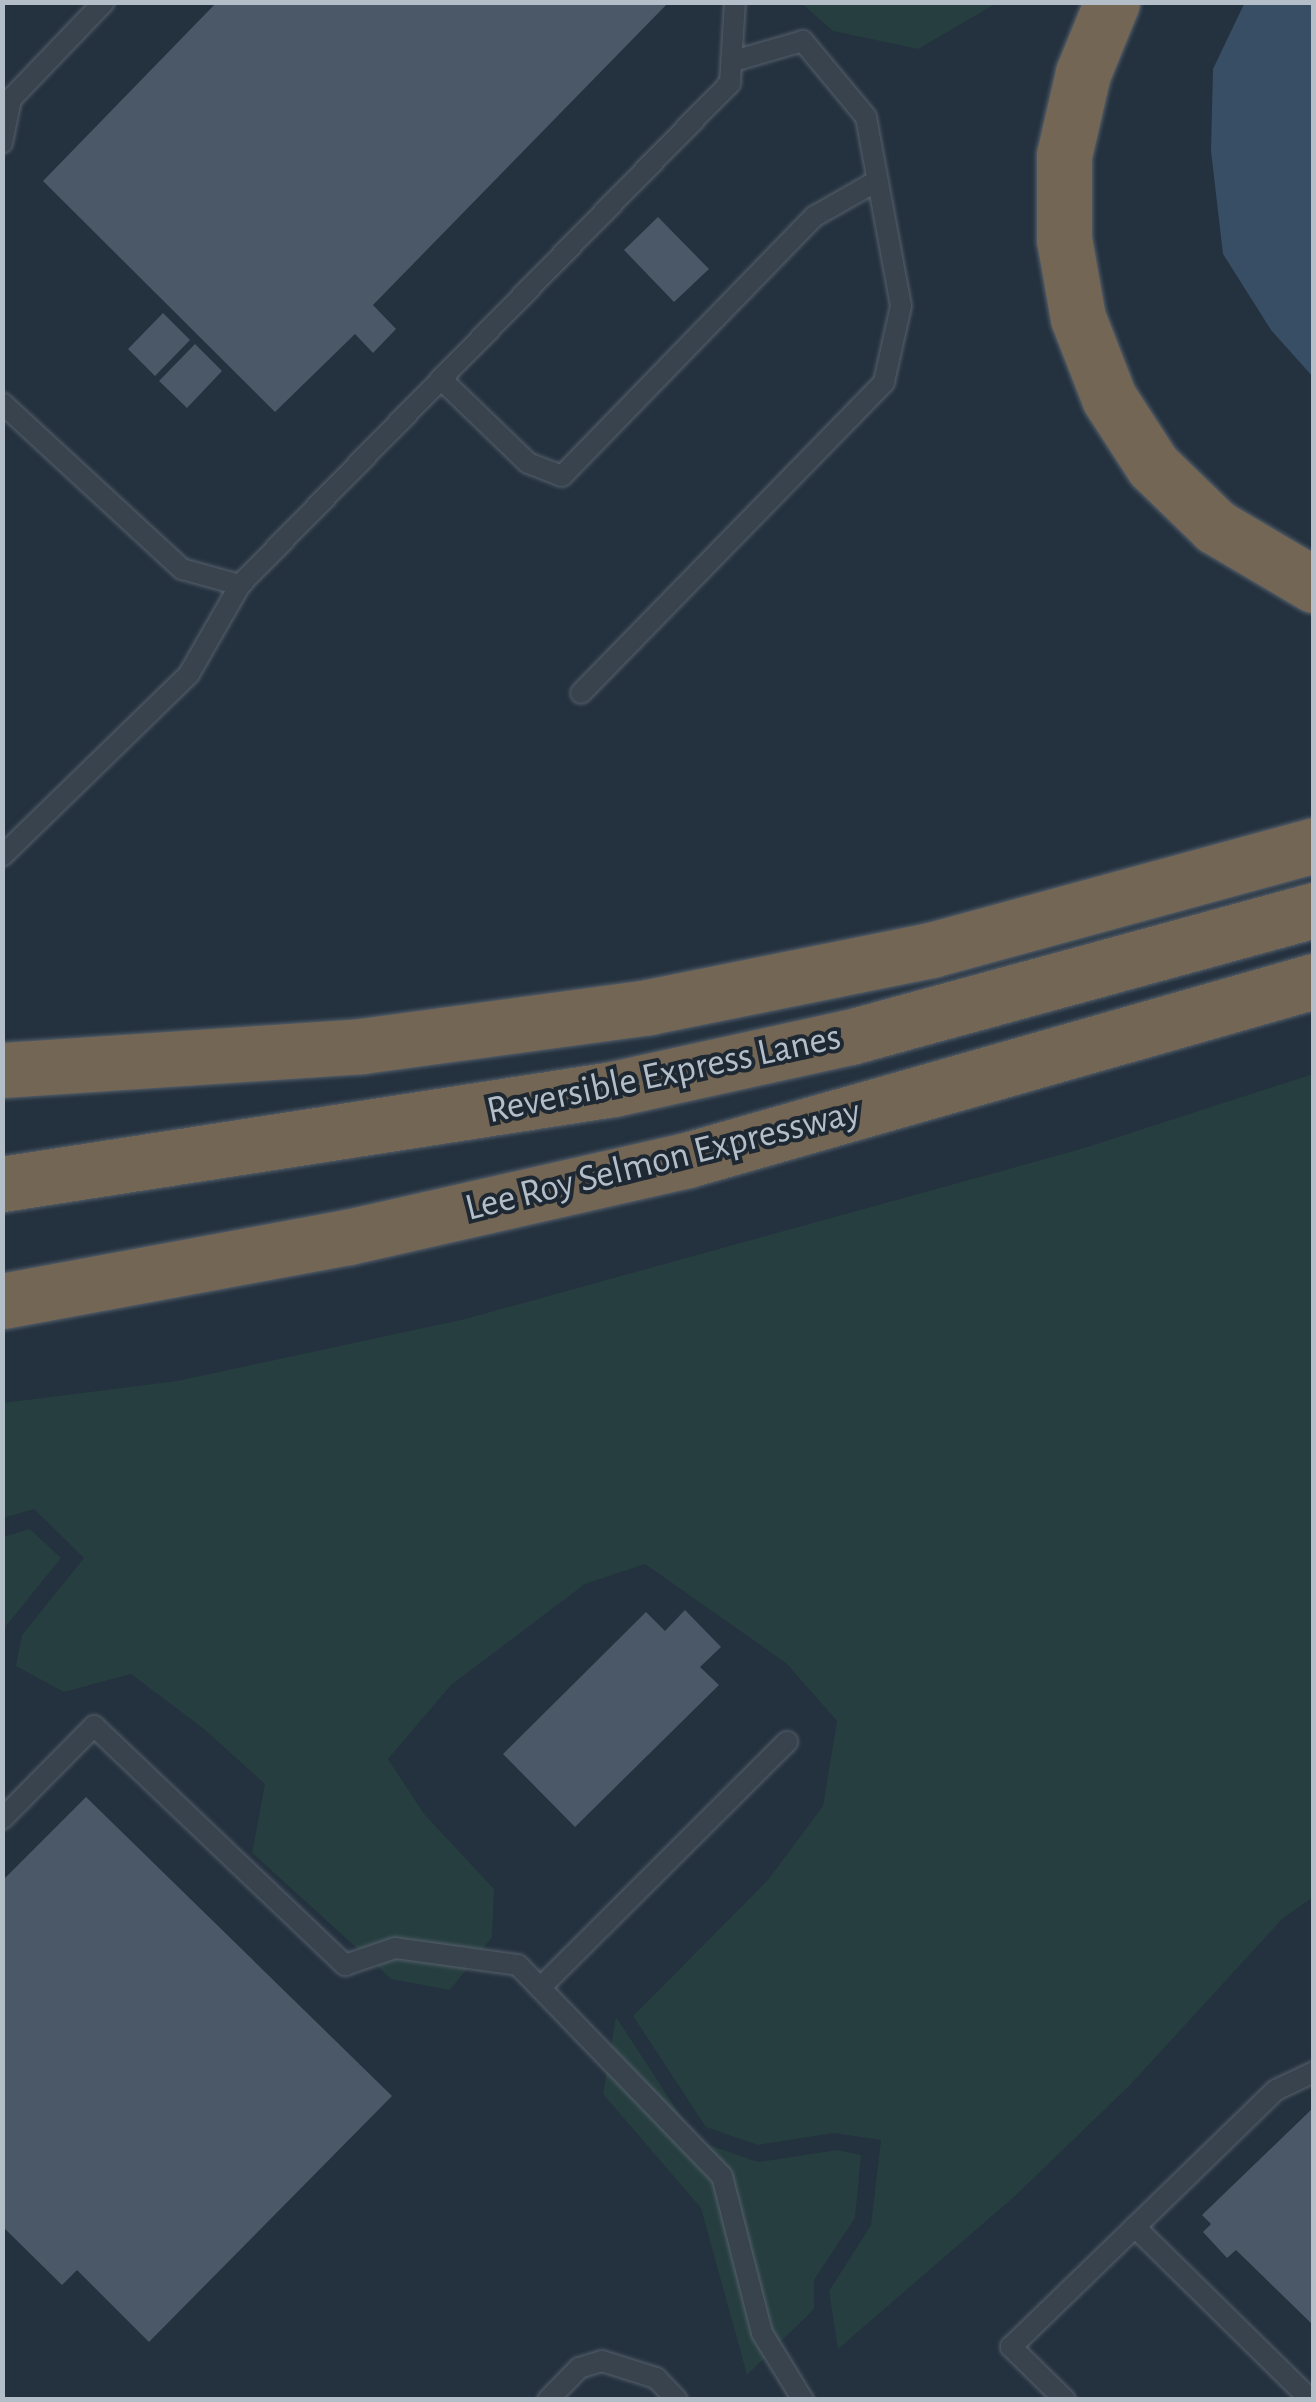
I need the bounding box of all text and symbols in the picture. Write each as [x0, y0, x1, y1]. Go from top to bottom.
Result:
street label: Reversible Express Lanes [483, 1015, 845, 1135]
street label: Lee Roy Selmon Expressway [461, 1090, 865, 1232]

